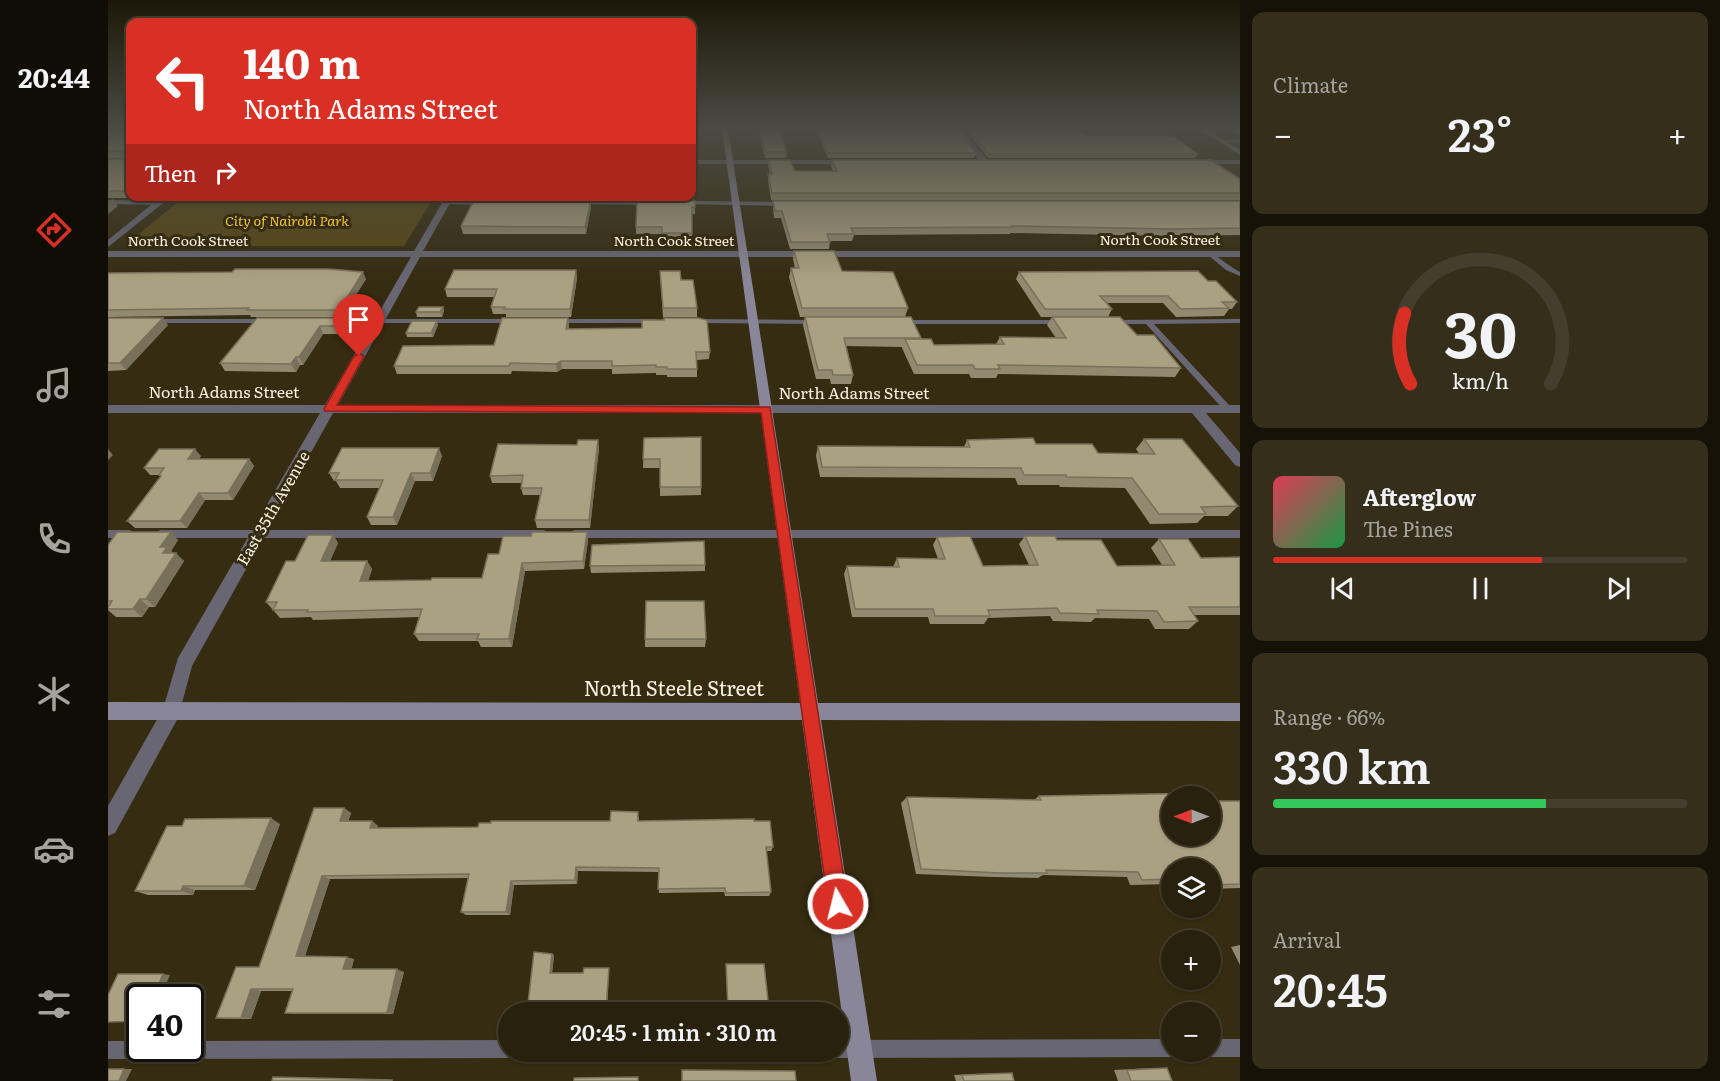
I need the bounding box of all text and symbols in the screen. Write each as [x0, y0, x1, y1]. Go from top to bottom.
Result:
text: 140 m [243, 30, 360, 92]
icon: left [144, 42, 222, 120]
text: 20:44 [18, 56, 90, 96]
text: Climate [1273, 69, 1348, 99]
text: North Adams Street [243, 87, 498, 127]
text: 23° [1448, 99, 1512, 166]
text: − [1273, 108, 1292, 157]
text: + [1668, 108, 1687, 157]
text: Then [144, 156, 197, 189]
icon: right [209, 156, 242, 189]
icon: directions [33, 209, 75, 251]
park label: City of Nairobi Park [225, 210, 349, 230]
street label: North Cook Street [1100, 229, 1221, 249]
street label: North Cook Street [128, 230, 249, 250]
street label: North Cook Street [614, 230, 735, 250]
text: 30 [1443, 285, 1517, 377]
pin [333, 294, 384, 356]
icon: arrive [342, 303, 375, 336]
icon: music [33, 364, 75, 406]
text: km/h [1451, 364, 1509, 396]
street label: North Adams Street [148, 379, 300, 403]
street label: North Adams Street [778, 380, 930, 404]
street label: East 35th Avenue [230, 446, 315, 569]
text: Afterglow [1363, 480, 1476, 513]
text: The Pines [1363, 513, 1453, 543]
icon: phone [33, 518, 75, 560]
icon: previous [1326, 572, 1359, 605]
icon: pause [1464, 572, 1497, 605]
icon: next [1602, 572, 1635, 605]
street label: North Steele Street [584, 672, 764, 702]
icon: climate [33, 673, 75, 715]
text: Range · 66% [1273, 701, 1385, 731]
text: 330 km [1273, 731, 1431, 798]
north arrow [1161, 786, 1221, 846]
map controls [1161, 786, 1221, 1062]
icon: car [33, 828, 75, 870]
button: layers [1161, 858, 1221, 918]
position arrow [806, 872, 870, 936]
text: Arrival [1273, 924, 1341, 954]
button: + [1161, 930, 1221, 990]
text: 20:45 [1273, 954, 1388, 1021]
icon: filters [33, 983, 75, 1025]
speed limit sign: 40 [126, 984, 204, 1062]
button: − [1161, 1002, 1221, 1062]
text: 20:45 · 1 min · 310 m [570, 1015, 777, 1048]

